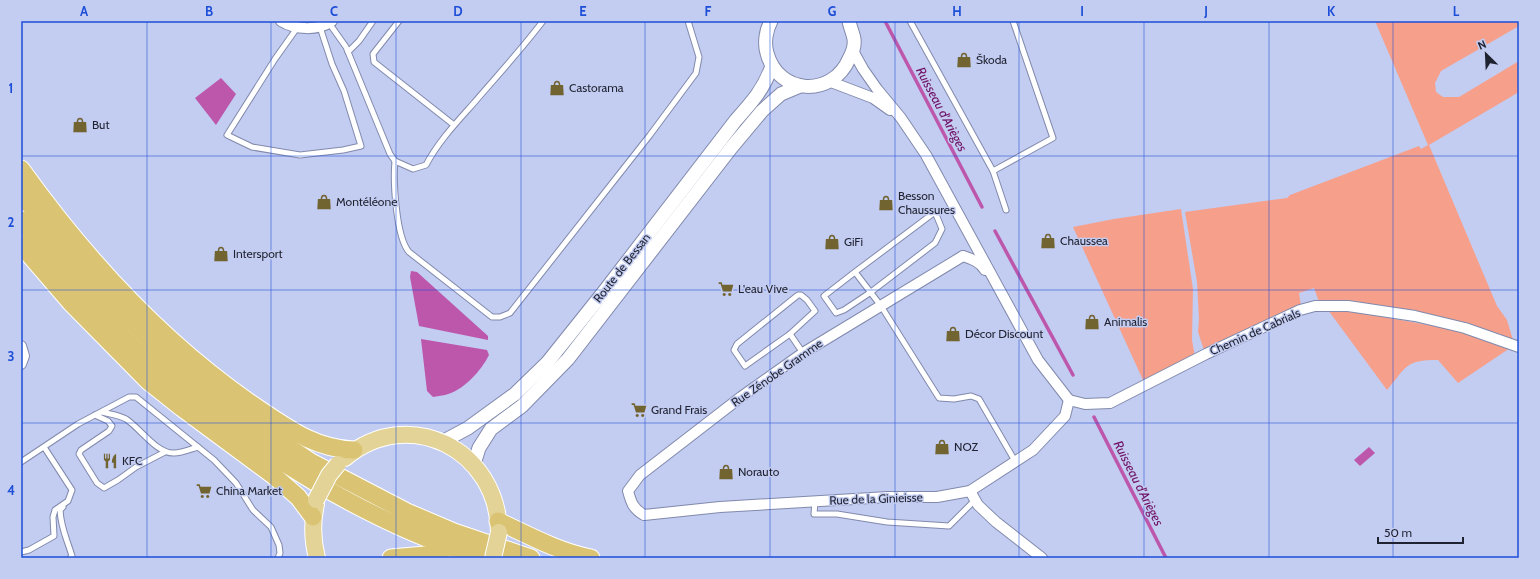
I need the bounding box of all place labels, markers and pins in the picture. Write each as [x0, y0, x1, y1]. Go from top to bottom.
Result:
shop icon: Škoda [955, 51, 973, 69]
place label: Škoda [976, 52, 1007, 67]
shop icon: Castorama [548, 79, 566, 97]
place label: Castorama [569, 80, 624, 95]
shop icon: But [71, 116, 89, 134]
place label: But [92, 117, 109, 132]
place label: Besson Chaussures [898, 188, 955, 217]
shop icon: Montéléone [315, 193, 333, 211]
place label: Montéléone [336, 194, 397, 209]
shop icon: Besson Chaussures [877, 194, 895, 212]
shop icon: Chaussea [1039, 232, 1057, 250]
shop icon: GiFi [823, 233, 841, 251]
place label: Chaussea [1060, 233, 1108, 248]
place label: GiFi [844, 234, 863, 249]
shop icon: Intersport [212, 245, 230, 263]
place label: Intersport [233, 246, 283, 261]
supermarket icon: L'eau Vive [717, 280, 735, 298]
place label: L'eau Vive [738, 281, 788, 296]
shop icon: Animalis [1083, 313, 1101, 331]
place label: Animalis [1104, 314, 1147, 329]
shop icon: Décor Discount [944, 325, 962, 343]
place label: Décor Discount [965, 326, 1043, 341]
supermarket icon: Grand Frais [630, 401, 648, 419]
place label: Grand Frais [651, 402, 707, 417]
shop icon: NOZ [933, 438, 951, 456]
place label: NOZ [954, 439, 978, 454]
restaurant icon: KFC [101, 452, 119, 470]
place label: KFC [122, 453, 142, 468]
shop icon: Norauto [717, 463, 735, 481]
place label: Norauto [738, 464, 780, 479]
supermarket icon: China Market [195, 482, 213, 500]
place label: China Market [216, 483, 282, 498]

